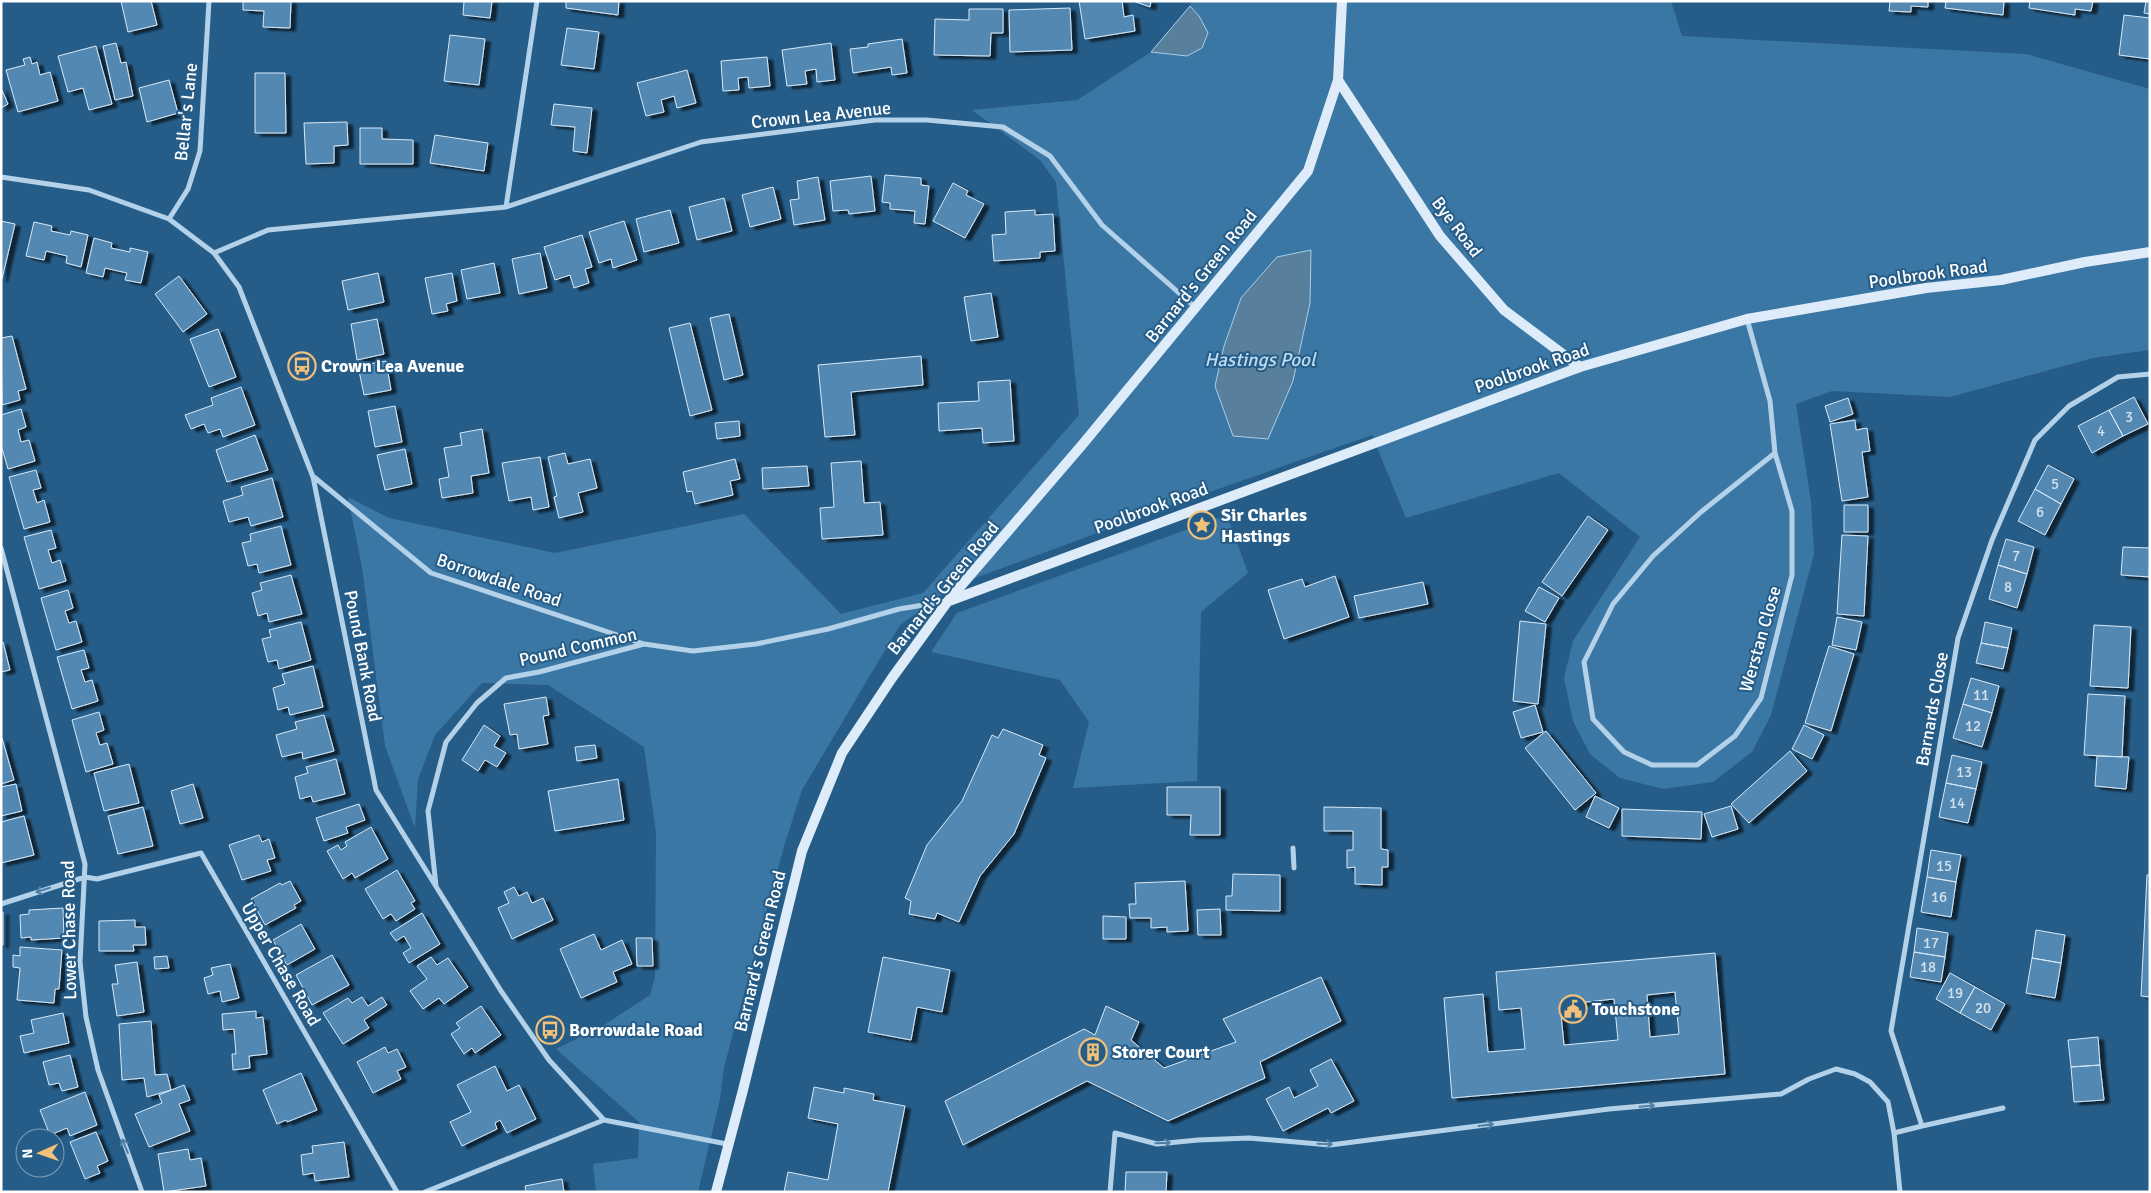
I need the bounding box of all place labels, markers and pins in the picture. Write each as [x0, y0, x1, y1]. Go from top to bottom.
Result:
bus stop icon: Crown Lea Avenue [287, 351, 317, 381]
place label: Crown Lea Avenue [321, 355, 464, 377]
place label: Sir Charles Hastings [1221, 504, 1307, 547]
place icon: Sir Charles Hastings [1187, 510, 1217, 540]
public building icon: Touchstone [1558, 994, 1588, 1024]
place label: Touchstone [1592, 998, 1680, 1020]
bus stop icon: Borrowdale Road [535, 1015, 565, 1045]
place label: Borrowdale Road [569, 1019, 703, 1041]
building icon: Storer Court [1078, 1037, 1108, 1067]
place label: Storer Court [1112, 1041, 1210, 1063]

